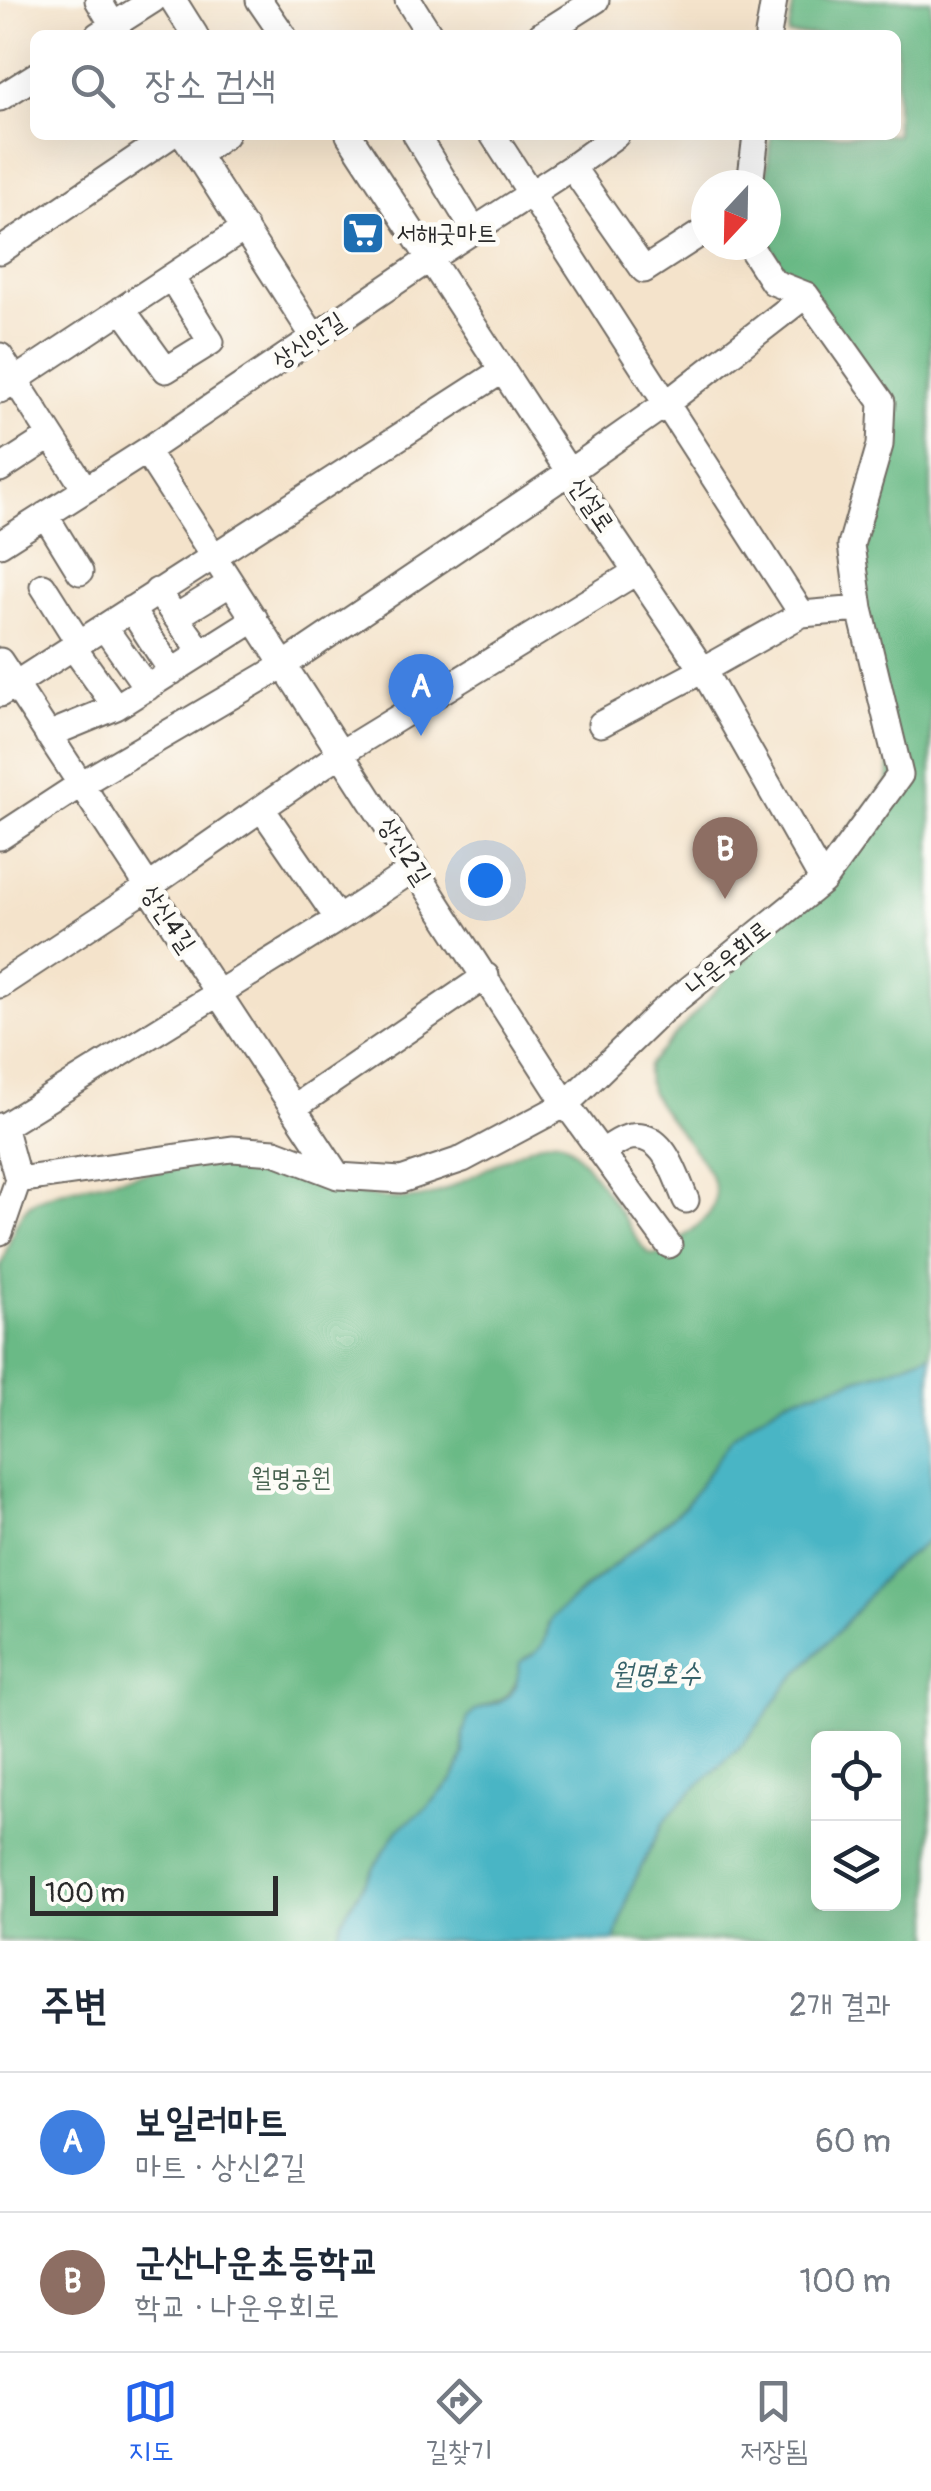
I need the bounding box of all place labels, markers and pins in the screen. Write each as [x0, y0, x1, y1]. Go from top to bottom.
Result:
supermarket icon: 서해굿마트 [340, 210, 386, 256]
place label: 서해굿마트 [396, 218, 497, 249]
pin: A [388, 654, 454, 736]
pin: B [692, 816, 758, 899]

